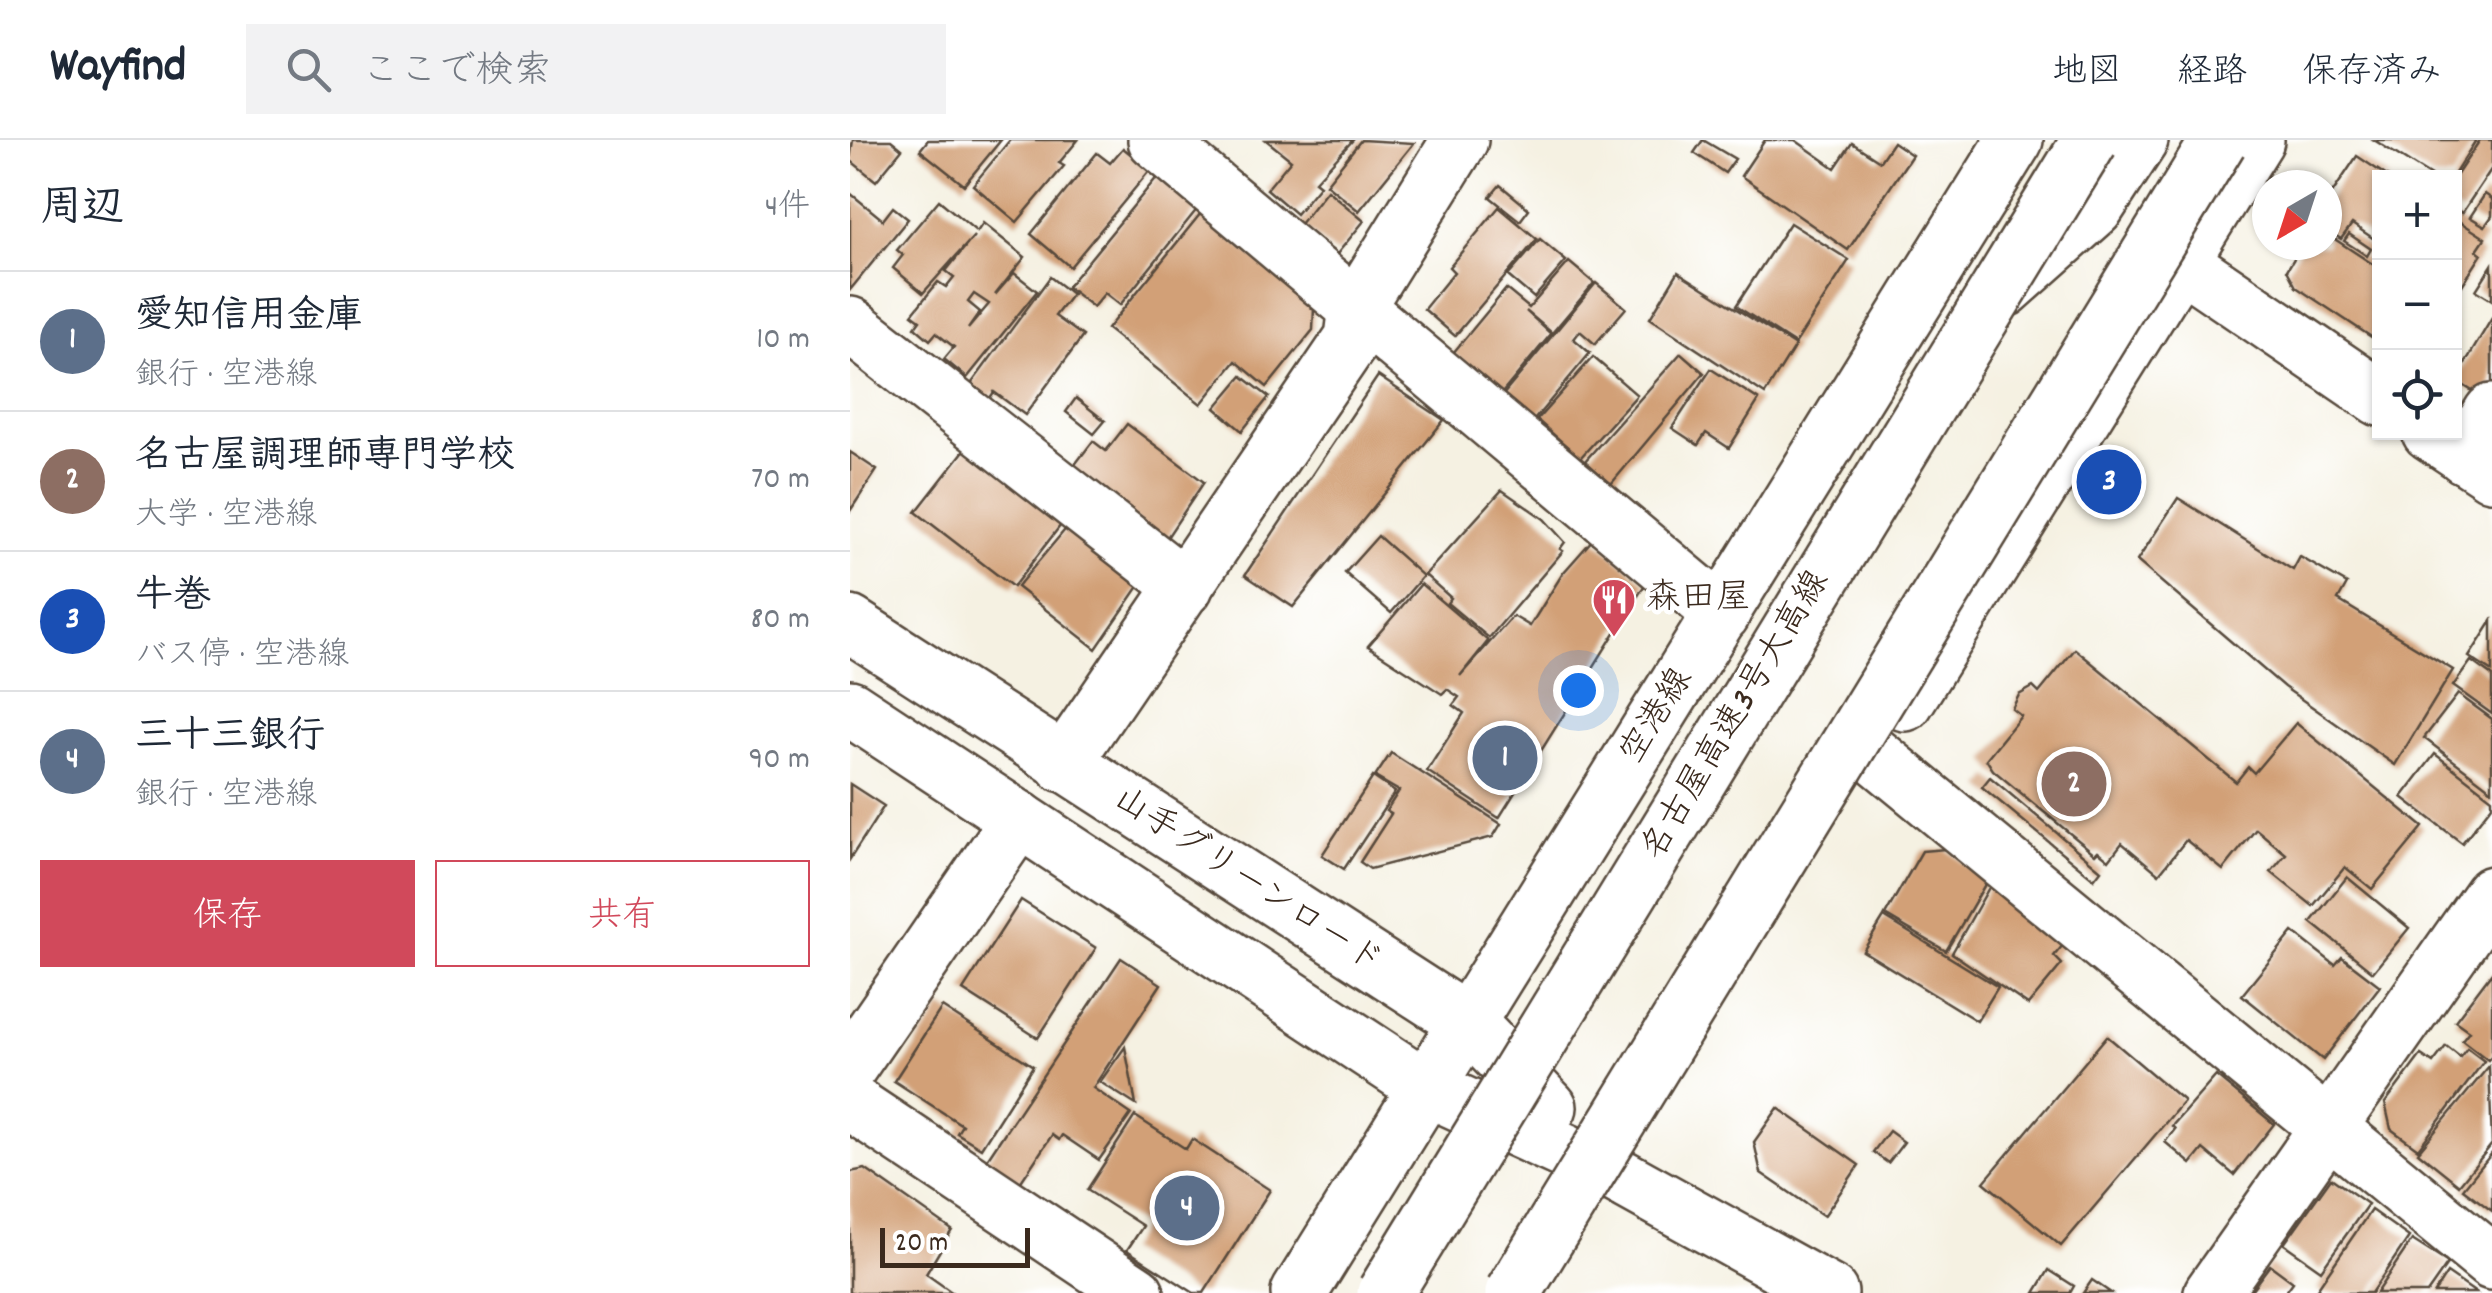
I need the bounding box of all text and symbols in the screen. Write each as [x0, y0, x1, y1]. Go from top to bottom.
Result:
search box [246, 24, 946, 114]
text: Wayfind [50, 35, 186, 104]
icon: search [281, 42, 336, 97]
text: ここで検索 [361, 46, 551, 101]
text: 地図 [2052, 49, 2122, 99]
text: 経路 [2177, 49, 2247, 99]
text: 保存済み [2302, 49, 2442, 99]
north arrow [2252, 170, 2342, 260]
map controls [2372, 170, 2462, 440]
button: + [2372, 170, 2462, 260]
text: 周辺 [40, 181, 124, 241]
text: 4件 [765, 186, 810, 232]
button: − [2372, 260, 2462, 350]
text: 愛知信用金庫 [135, 291, 363, 346]
text: 1 [69, 318, 76, 364]
text: 10 m [756, 318, 810, 364]
button: locate [2372, 350, 2462, 440]
text: 銀行 · 空港線 [135, 354, 317, 400]
text: 名古屋調理師専門学校 [135, 431, 515, 486]
pin: 3 [2076, 444, 2142, 520]
text: 2 [66, 458, 79, 504]
text: 70 m [751, 458, 810, 504]
text: 大学 · 空港線 [135, 494, 317, 540]
street label: 名古屋高速3号大高線 [1630, 561, 1844, 871]
text: 牛巻 [135, 571, 211, 626]
place label: 森田屋 [1646, 575, 1751, 625]
restaurant icon: 森田屋 [1591, 577, 1637, 638]
text: 3 [65, 598, 80, 644]
text: 80 m [750, 598, 810, 644]
text: バス停 · 空港線 [135, 634, 349, 680]
street label: 空港線 [1609, 659, 1707, 775]
your location [1553, 665, 1604, 716]
text: 三十三銀行 [135, 711, 325, 766]
pin: 1 [1472, 720, 1538, 796]
text: 4 [66, 738, 79, 784]
text: 90 m [749, 738, 810, 784]
pin: 2 [2042, 746, 2106, 822]
text: 銀行 · 空港線 [135, 774, 317, 820]
street label: 山手グリーンロード [1102, 776, 1392, 988]
button: 保存 [40, 860, 415, 967]
button: 共有 [435, 860, 810, 967]
pin: 4 [1154, 1170, 1220, 1246]
scale bar [880, 1223, 1030, 1268]
text: 20 m [895, 1225, 948, 1265]

